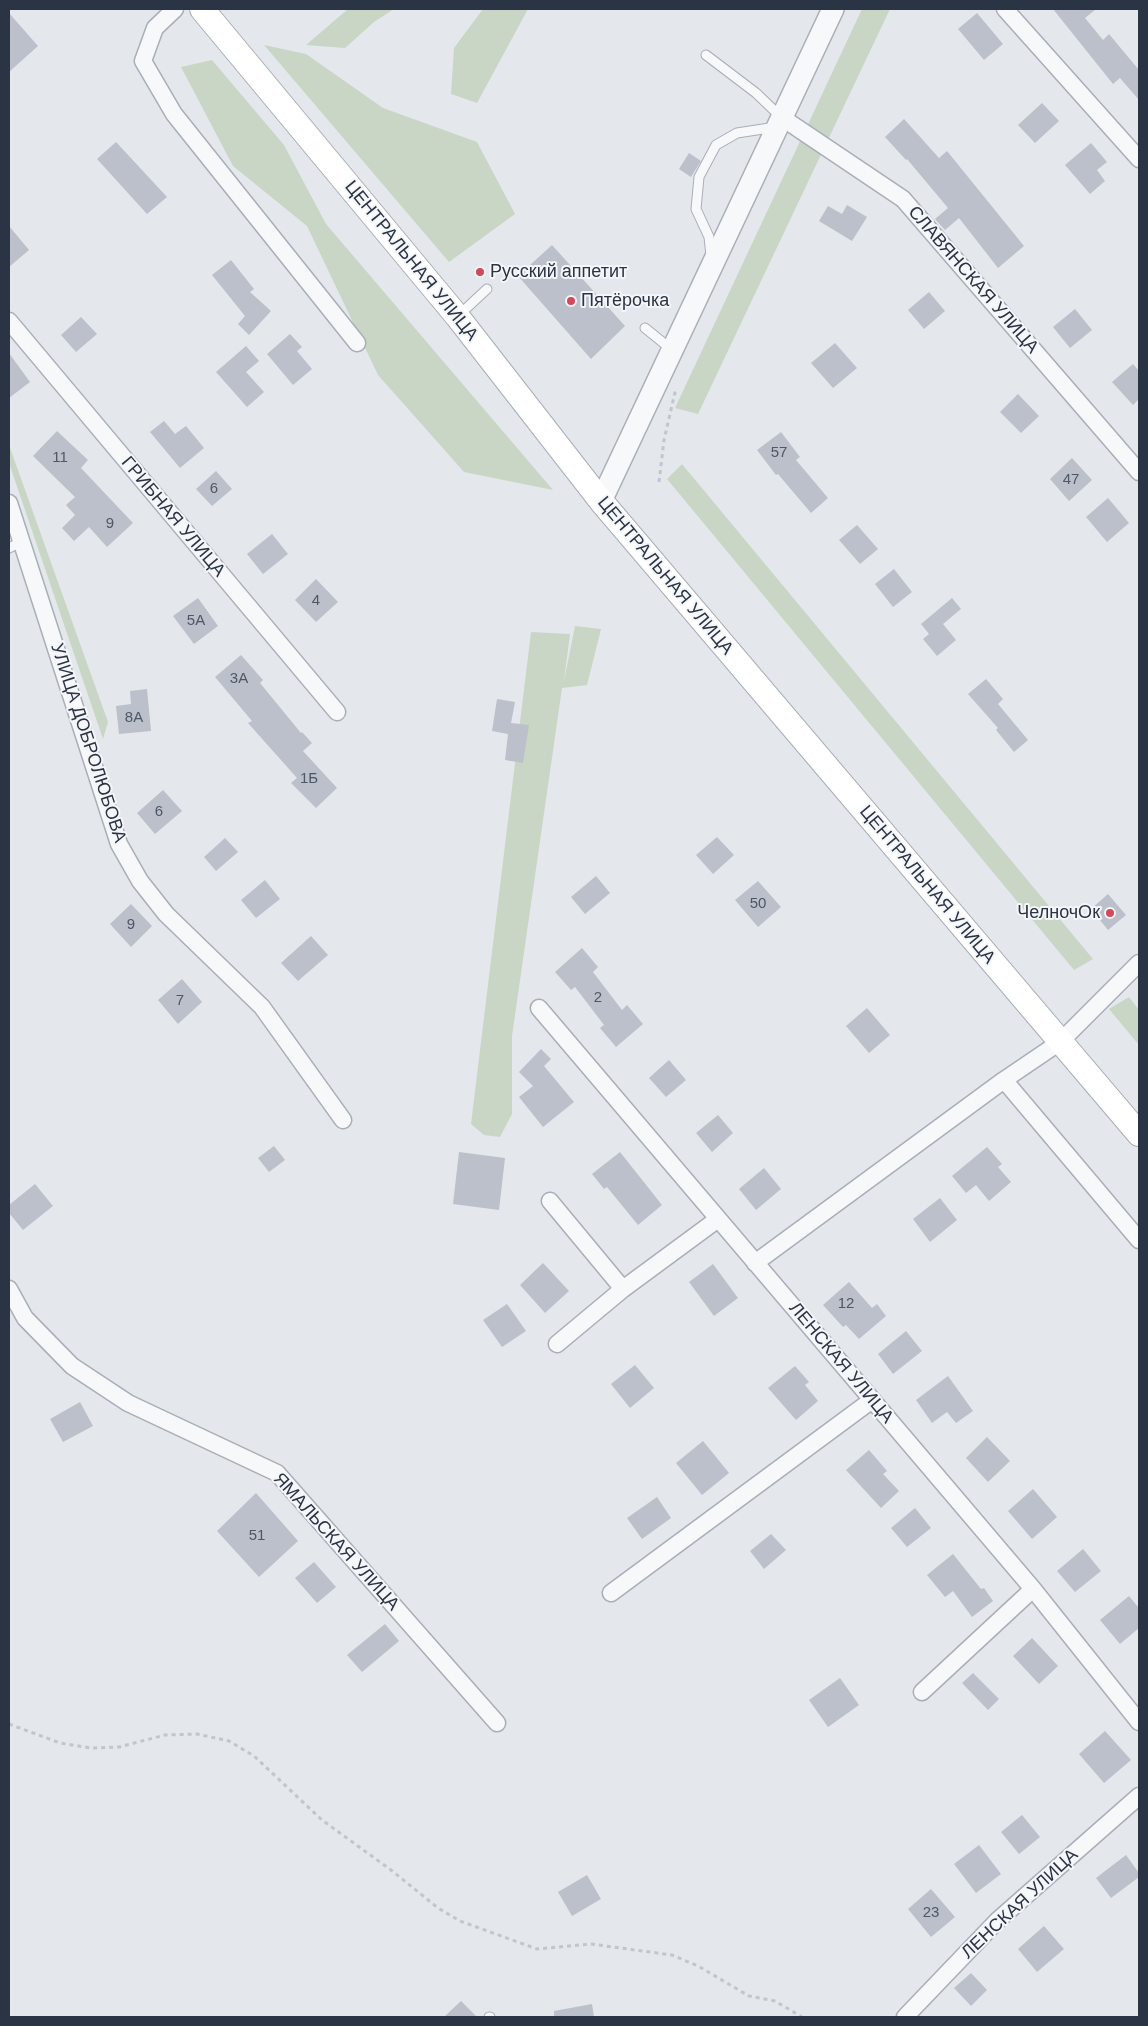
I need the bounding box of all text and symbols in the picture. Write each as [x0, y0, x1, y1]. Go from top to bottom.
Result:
street label: ЦЕНТРАЛЬНАЯ УЛИЦА [340, 176, 482, 346]
street label: СЛАВЯНСКАЯ УЛИЦА [903, 202, 1043, 358]
place label: Русский аппетит [490, 261, 627, 283]
marker: Русский аппетит [474, 266, 486, 278]
place label: Пятёрочка [581, 290, 669, 312]
marker: Пятёрочка [565, 295, 577, 307]
house number: 57 [771, 444, 787, 462]
house number: 11 [52, 449, 68, 467]
street label: ГРИБНАЯ УЛИЦА [116, 452, 230, 582]
house number: 47 [1063, 471, 1079, 489]
house number: 6 [210, 480, 218, 498]
street label: ЦЕНТРАЛЬНАЯ УЛИЦА [592, 492, 738, 660]
house number: 9 [106, 515, 114, 533]
house number: 4 [312, 592, 320, 610]
house number: 5А [187, 612, 205, 630]
street label: УЛИЦА ДОБРОЛЮБОВА [46, 641, 130, 845]
house number: 3А [230, 670, 248, 688]
house number: 8А [125, 709, 143, 727]
house number: 1Б [300, 770, 318, 788]
street label: ЦЕНТРАЛЬНАЯ УЛИЦА [854, 801, 1000, 969]
house number: 6 [155, 803, 163, 821]
house number: 50 [750, 895, 766, 913]
place label: ЧелночОк [1017, 902, 1100, 924]
marker: ЧелночОк [1104, 907, 1116, 919]
house number: 9 [127, 916, 135, 934]
house number: 2 [594, 989, 602, 1007]
house number: 7 [176, 992, 184, 1010]
house number: 12 [838, 1295, 854, 1313]
street label: ЛЕНСКАЯ УЛИЦА [784, 1298, 898, 1428]
street label: ЯМАЛЬСКАЯ УЛИЦА [268, 1469, 404, 1615]
house number: 51 [249, 1527, 265, 1545]
street label: ЛЕНСКАЯ УЛИЦА [957, 1845, 1083, 1963]
house number: 23 [923, 1904, 939, 1922]

